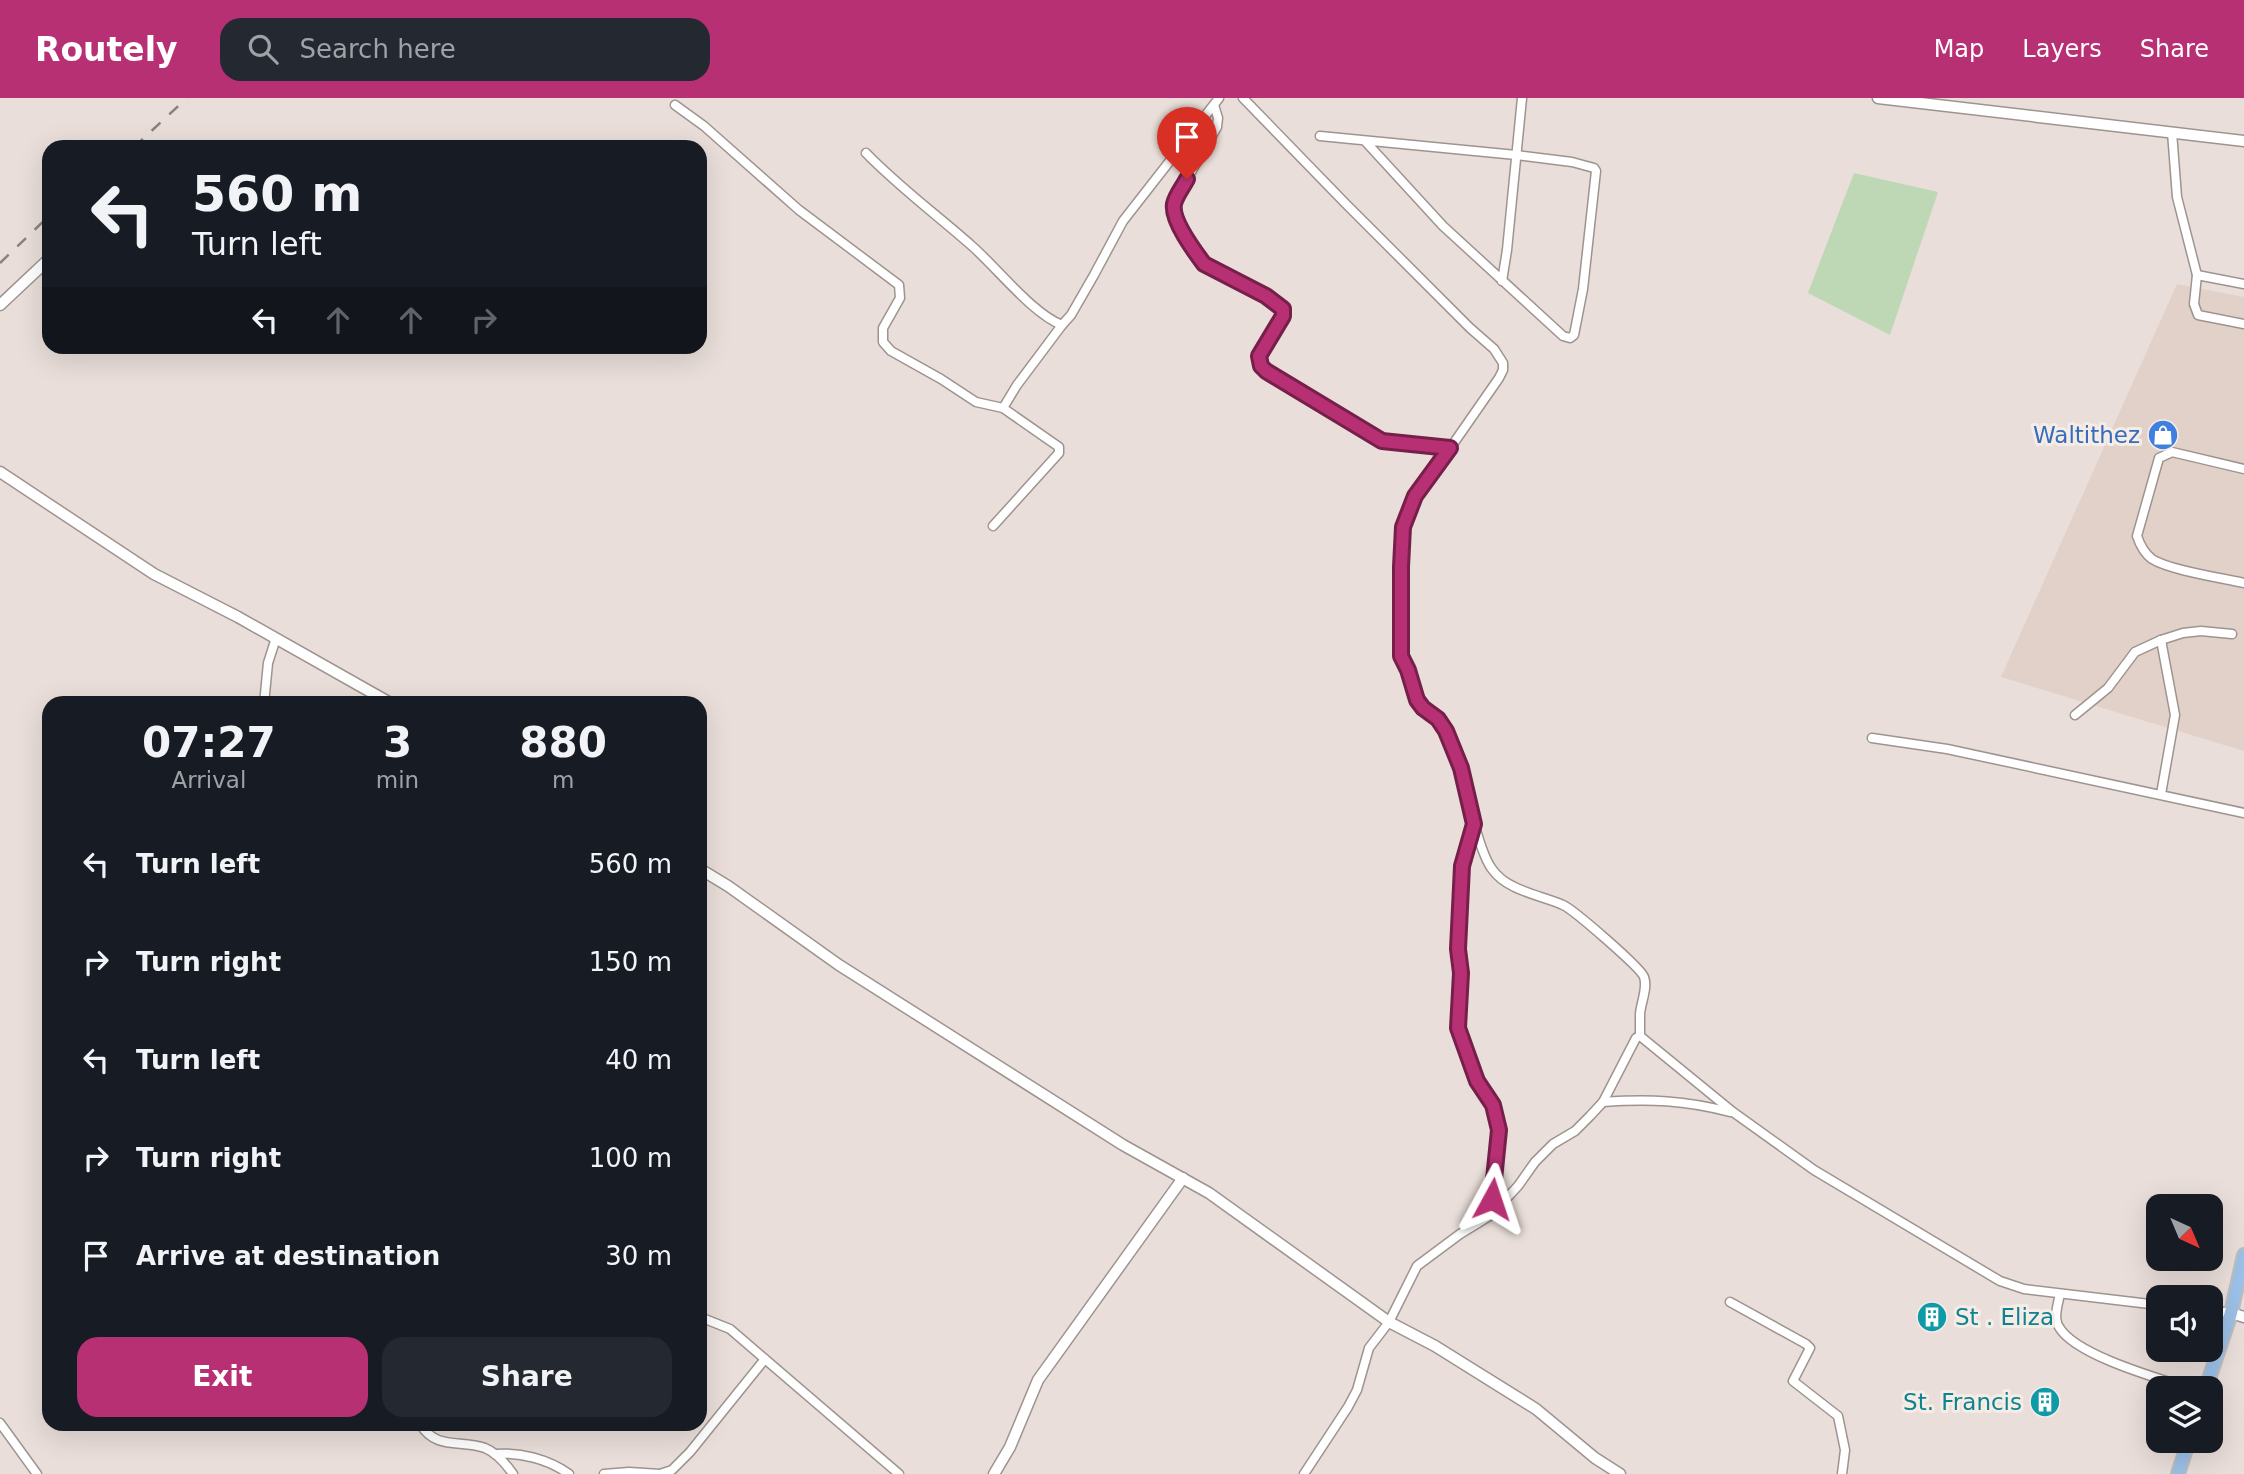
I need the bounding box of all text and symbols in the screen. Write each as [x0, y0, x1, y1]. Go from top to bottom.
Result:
search box [220, 18, 710, 81]
text: Routely [35, 30, 178, 69]
icon: search [244, 30, 282, 68]
text: Search here [300, 34, 456, 64]
text: Map [1934, 35, 1984, 63]
text: Layers [2022, 35, 2102, 63]
text: Share [2140, 35, 2209, 63]
pin [1157, 107, 1217, 179]
icon: arrive [1168, 118, 1206, 156]
text: 560 m [192, 166, 362, 223]
icon: left [77, 168, 168, 259]
text: Turn left [192, 225, 322, 263]
icon: left [246, 301, 284, 339]
icon: ahead [319, 301, 357, 339]
icon: ahead [392, 301, 430, 339]
icon: right [465, 301, 503, 339]
shop icon: Waltithez [2146, 418, 2180, 452]
place label: Waltithez [2033, 422, 2140, 448]
text: 07:27 [142, 718, 276, 767]
text: 3 [383, 718, 412, 767]
text: 880 [519, 718, 607, 767]
text: Arrival [172, 767, 246, 793]
text: min [376, 767, 419, 793]
text: m [552, 767, 574, 793]
icon: left [77, 845, 115, 883]
text: Turn left [136, 849, 260, 879]
text: 560 m [589, 849, 672, 879]
icon: right [77, 943, 115, 981]
text: Turn right [136, 947, 281, 977]
text: 150 m [589, 947, 672, 977]
icon: left [77, 1041, 115, 1079]
text: Turn left [136, 1045, 260, 1075]
text: 40 m [605, 1045, 672, 1075]
icon: right [77, 1139, 115, 1177]
text: Turn right [136, 1143, 281, 1173]
text: 100 m [589, 1143, 672, 1173]
position arrow [1455, 1162, 1529, 1236]
north arrow [2146, 1194, 2222, 1270]
map controls [2146, 1194, 2223, 1453]
icon: arrive [77, 1237, 115, 1275]
text: Arrive at destination [136, 1241, 440, 1271]
text: 30 m [605, 1241, 672, 1271]
button: sound [2146, 1285, 2223, 1362]
building icon: St . Eliza [1915, 1300, 1949, 1334]
place label: St . Eliza [1955, 1304, 2054, 1330]
button: Exit [77, 1337, 368, 1417]
button: Share [382, 1337, 672, 1417]
button: layers [2146, 1376, 2223, 1453]
building icon: St. Francis [2028, 1385, 2062, 1419]
place label: St. Francis [1903, 1389, 2022, 1415]

